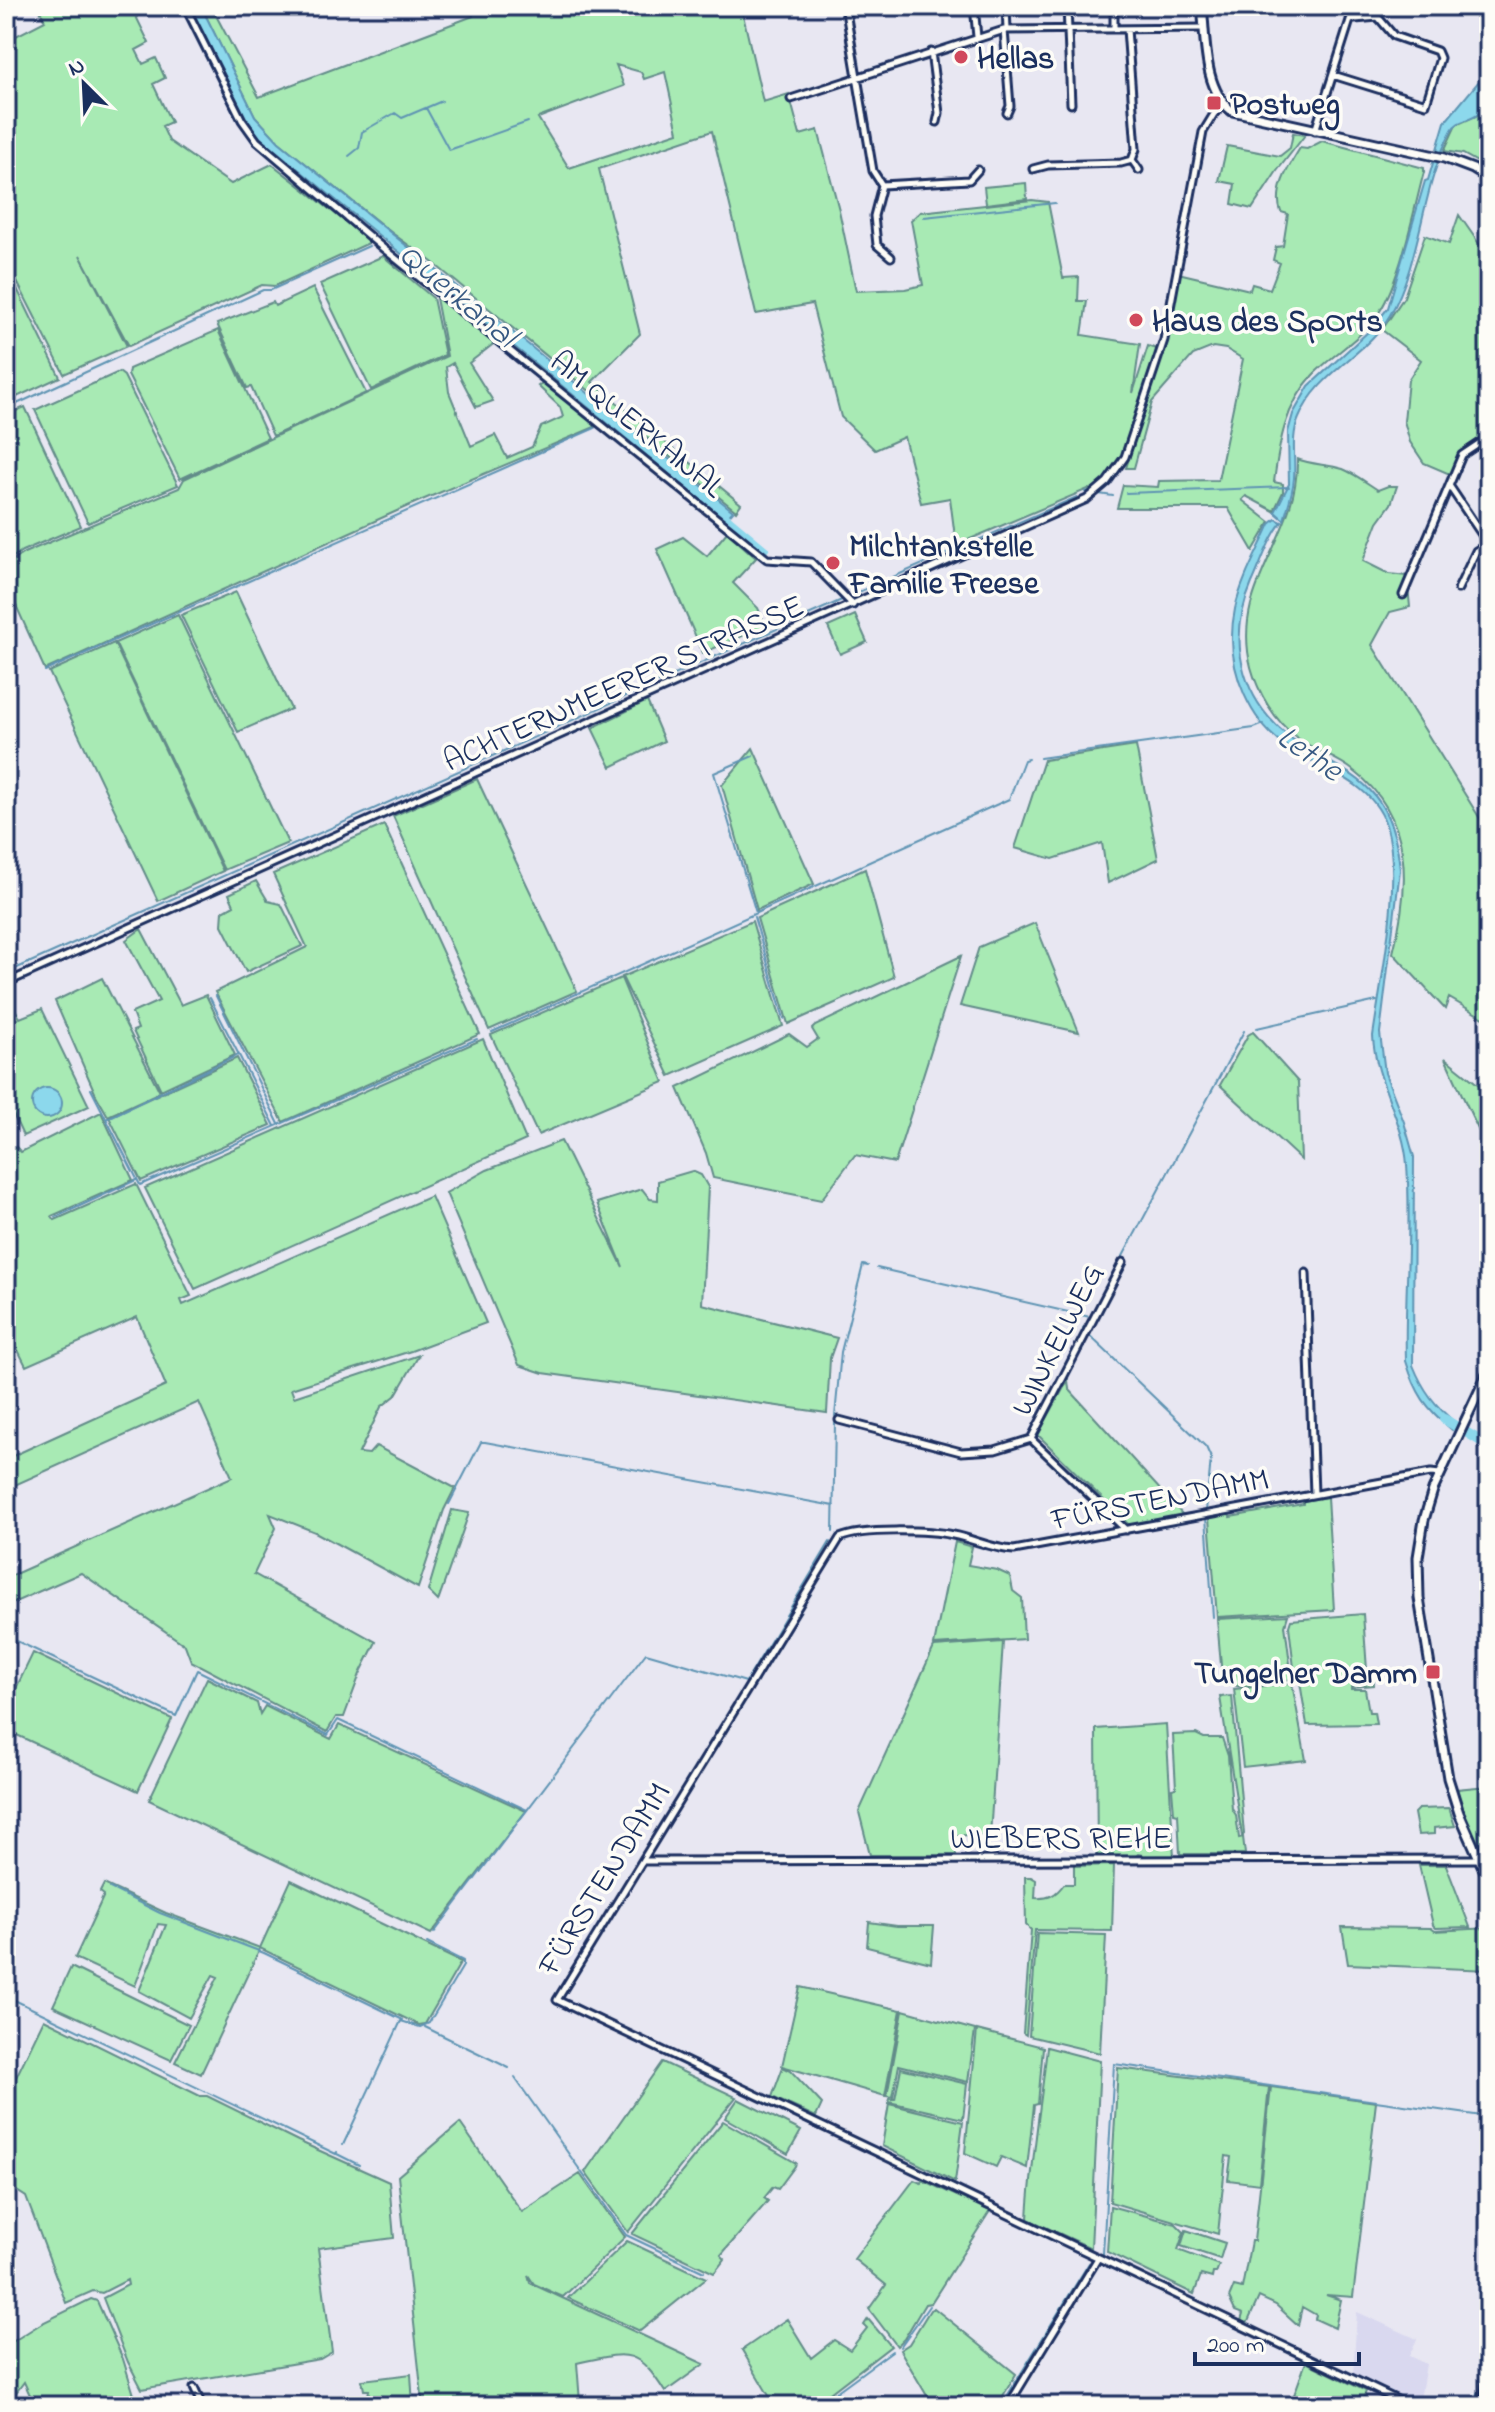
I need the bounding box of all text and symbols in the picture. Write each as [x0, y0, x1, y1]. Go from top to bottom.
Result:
place label: Hellas [977, 37, 1054, 84]
north arrow [44, 44, 124, 124]
marker: Hellas [952, 48, 970, 66]
text: N [64, 51, 90, 86]
place label: Postweg [1230, 83, 1340, 131]
marker: Postweg [1205, 94, 1223, 112]
water label: Querkanal [386, 233, 530, 364]
place label: Haus des SpOrts [1152, 300, 1383, 347]
marker: Haus des SpOrts [1127, 311, 1145, 329]
street label: AM QUERKANAL [538, 340, 734, 511]
place label: Milchtankstelle Familie Freese [847, 525, 1040, 609]
marker: Milchtankstelle Familie Freese [824, 554, 842, 572]
street label: ACHTERNMEERER STRASSE [436, 584, 812, 786]
water label: Lethe [1265, 715, 1353, 797]
street label: WINKELWEG [1001, 1256, 1117, 1425]
street label: FÜRSTENDAMM [1047, 1457, 1273, 1546]
place label: Tungelner Damm [1194, 1652, 1417, 1700]
marker: Tungelner Damm [1424, 1663, 1442, 1681]
street label: FÜRSTENDAMM [527, 1774, 684, 1987]
street label: WIEBERS RIEHE [950, 1817, 1172, 1864]
scale bar [1195, 2316, 1359, 2366]
text: 200 m [1207, 2329, 1264, 2364]

